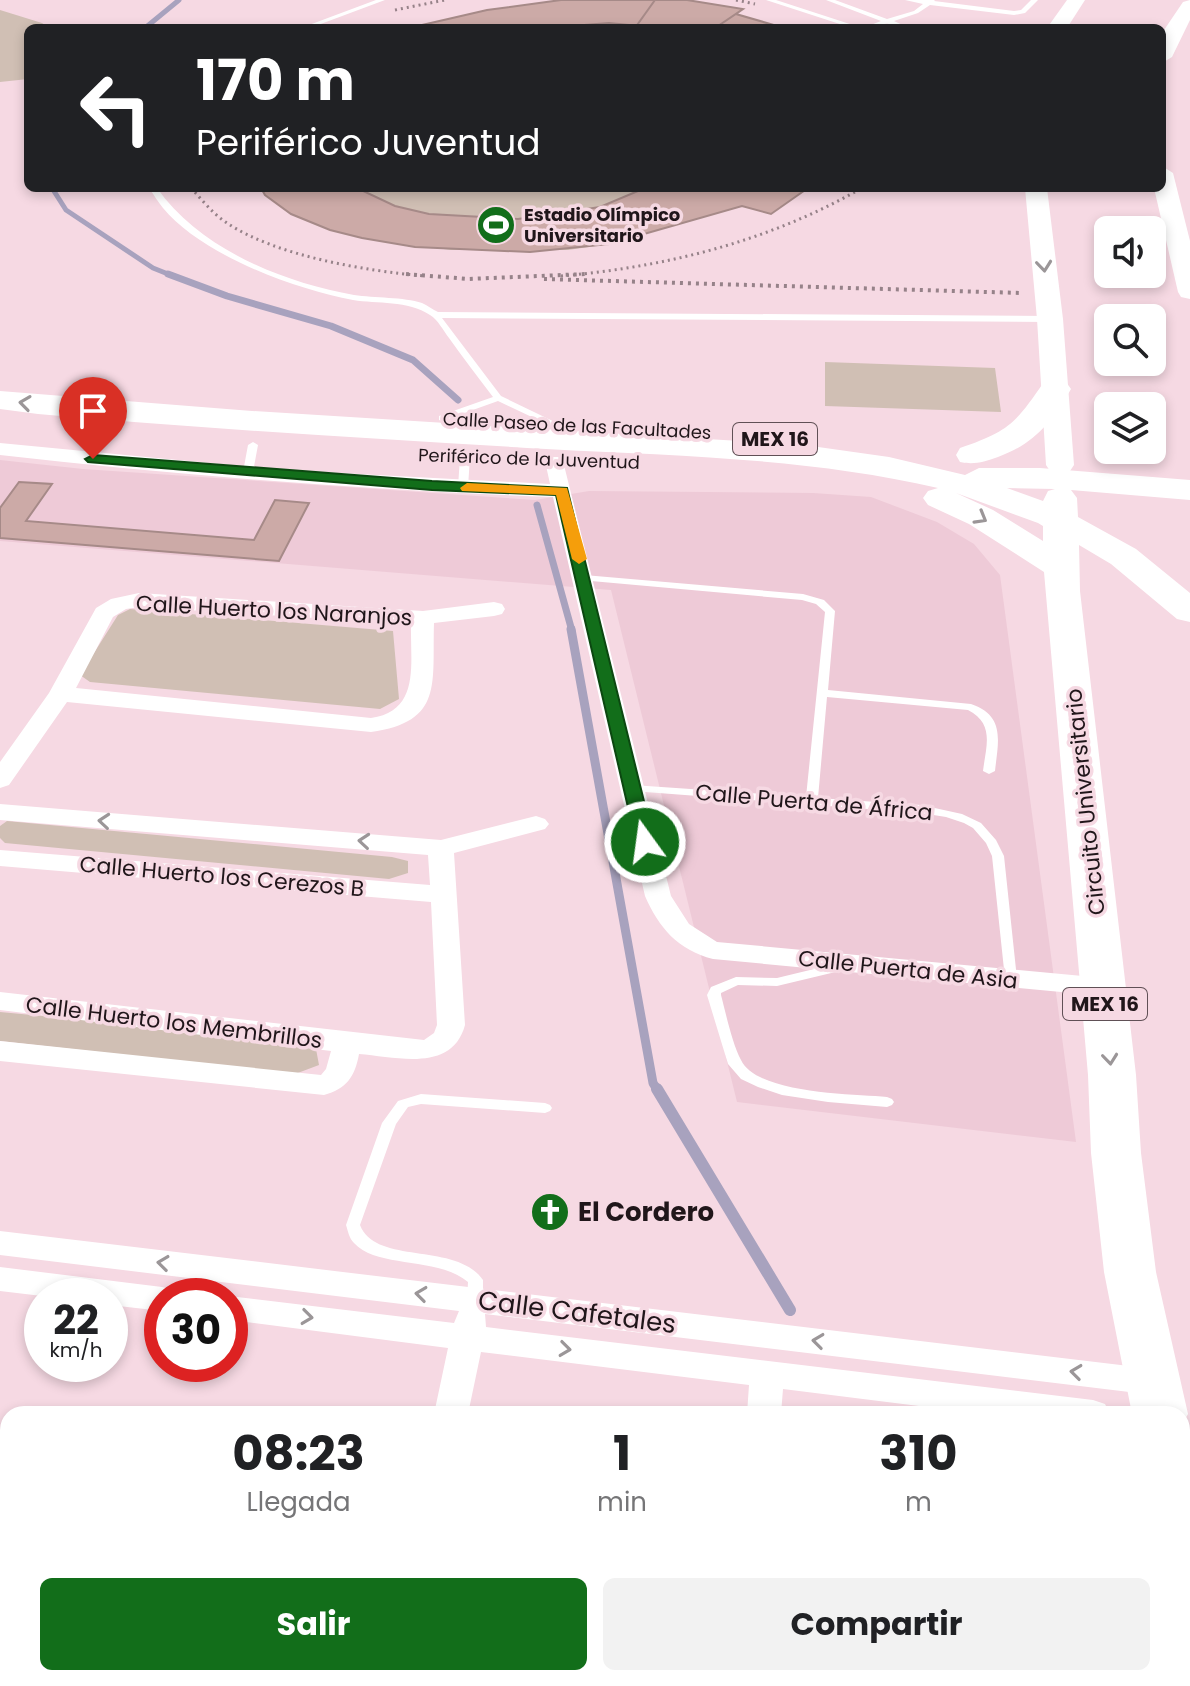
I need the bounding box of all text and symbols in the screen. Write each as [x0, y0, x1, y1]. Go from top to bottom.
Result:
text: 170 m [196, 41, 355, 120]
icon: left [64, 56, 168, 160]
text: Periférico Juventud [196, 117, 541, 168]
place label: Estadio Olímpico Universitario [524, 202, 680, 248]
sports icon: Estadio Olímpico Universitario [475, 204, 517, 246]
map controls [1094, 216, 1166, 464]
button: sound [1094, 216, 1166, 288]
one-way arrow [1035, 259, 1052, 272]
button: search [1094, 304, 1166, 376]
pin [59, 377, 127, 459]
icon: arrive [71, 389, 115, 433]
button: layers [1094, 392, 1166, 464]
one-way arrow [19, 395, 32, 412]
street label: Calle Paseo de las Facultades [442, 406, 712, 445]
road number: MEX 16 [733, 423, 817, 455]
street label: Periférico de la Juventud [418, 442, 640, 475]
one-way arrow [972, 508, 987, 524]
street label: Calle Huerto los Naranjos [135, 588, 413, 633]
street label: Circuito Universitario [1058, 687, 1113, 917]
street label: Calle Puerta de África [694, 777, 934, 828]
position arrow [603, 800, 687, 884]
one-way arrow [97, 812, 110, 829]
one-way arrow [357, 833, 370, 850]
street label: Calle Huerto los Cerezos B [78, 849, 366, 904]
street label: Calle Puerta de Asia [797, 943, 1019, 996]
road number: MEX 16 [1063, 988, 1147, 1020]
street label: Calle Huerto los Membrillos [24, 989, 324, 1056]
one-way arrow [1102, 1053, 1119, 1066]
church icon: El Cordero [529, 1191, 571, 1233]
place label: El Cordero [578, 1194, 714, 1230]
one-way arrow [156, 1254, 169, 1271]
speed limit sign: 30 [144, 1278, 248, 1382]
street label: Calle Cafetales [476, 1282, 678, 1342]
one-way arrow [414, 1285, 427, 1302]
text: 22 [53, 1292, 99, 1348]
one-way arrow [301, 1309, 314, 1326]
one-way arrow [811, 1333, 824, 1350]
text: km/h [49, 1336, 103, 1364]
one-way arrow [559, 1340, 572, 1357]
one-way arrow [1069, 1364, 1082, 1381]
text: 08:23 [232, 1420, 365, 1487]
text: 1 [613, 1420, 631, 1487]
text: 310 [879, 1420, 958, 1487]
text: Llegada [247, 1484, 351, 1520]
text: min [597, 1484, 647, 1520]
text: m [905, 1484, 932, 1520]
button: Salir [40, 1578, 587, 1670]
button: Compartir [603, 1578, 1150, 1670]

